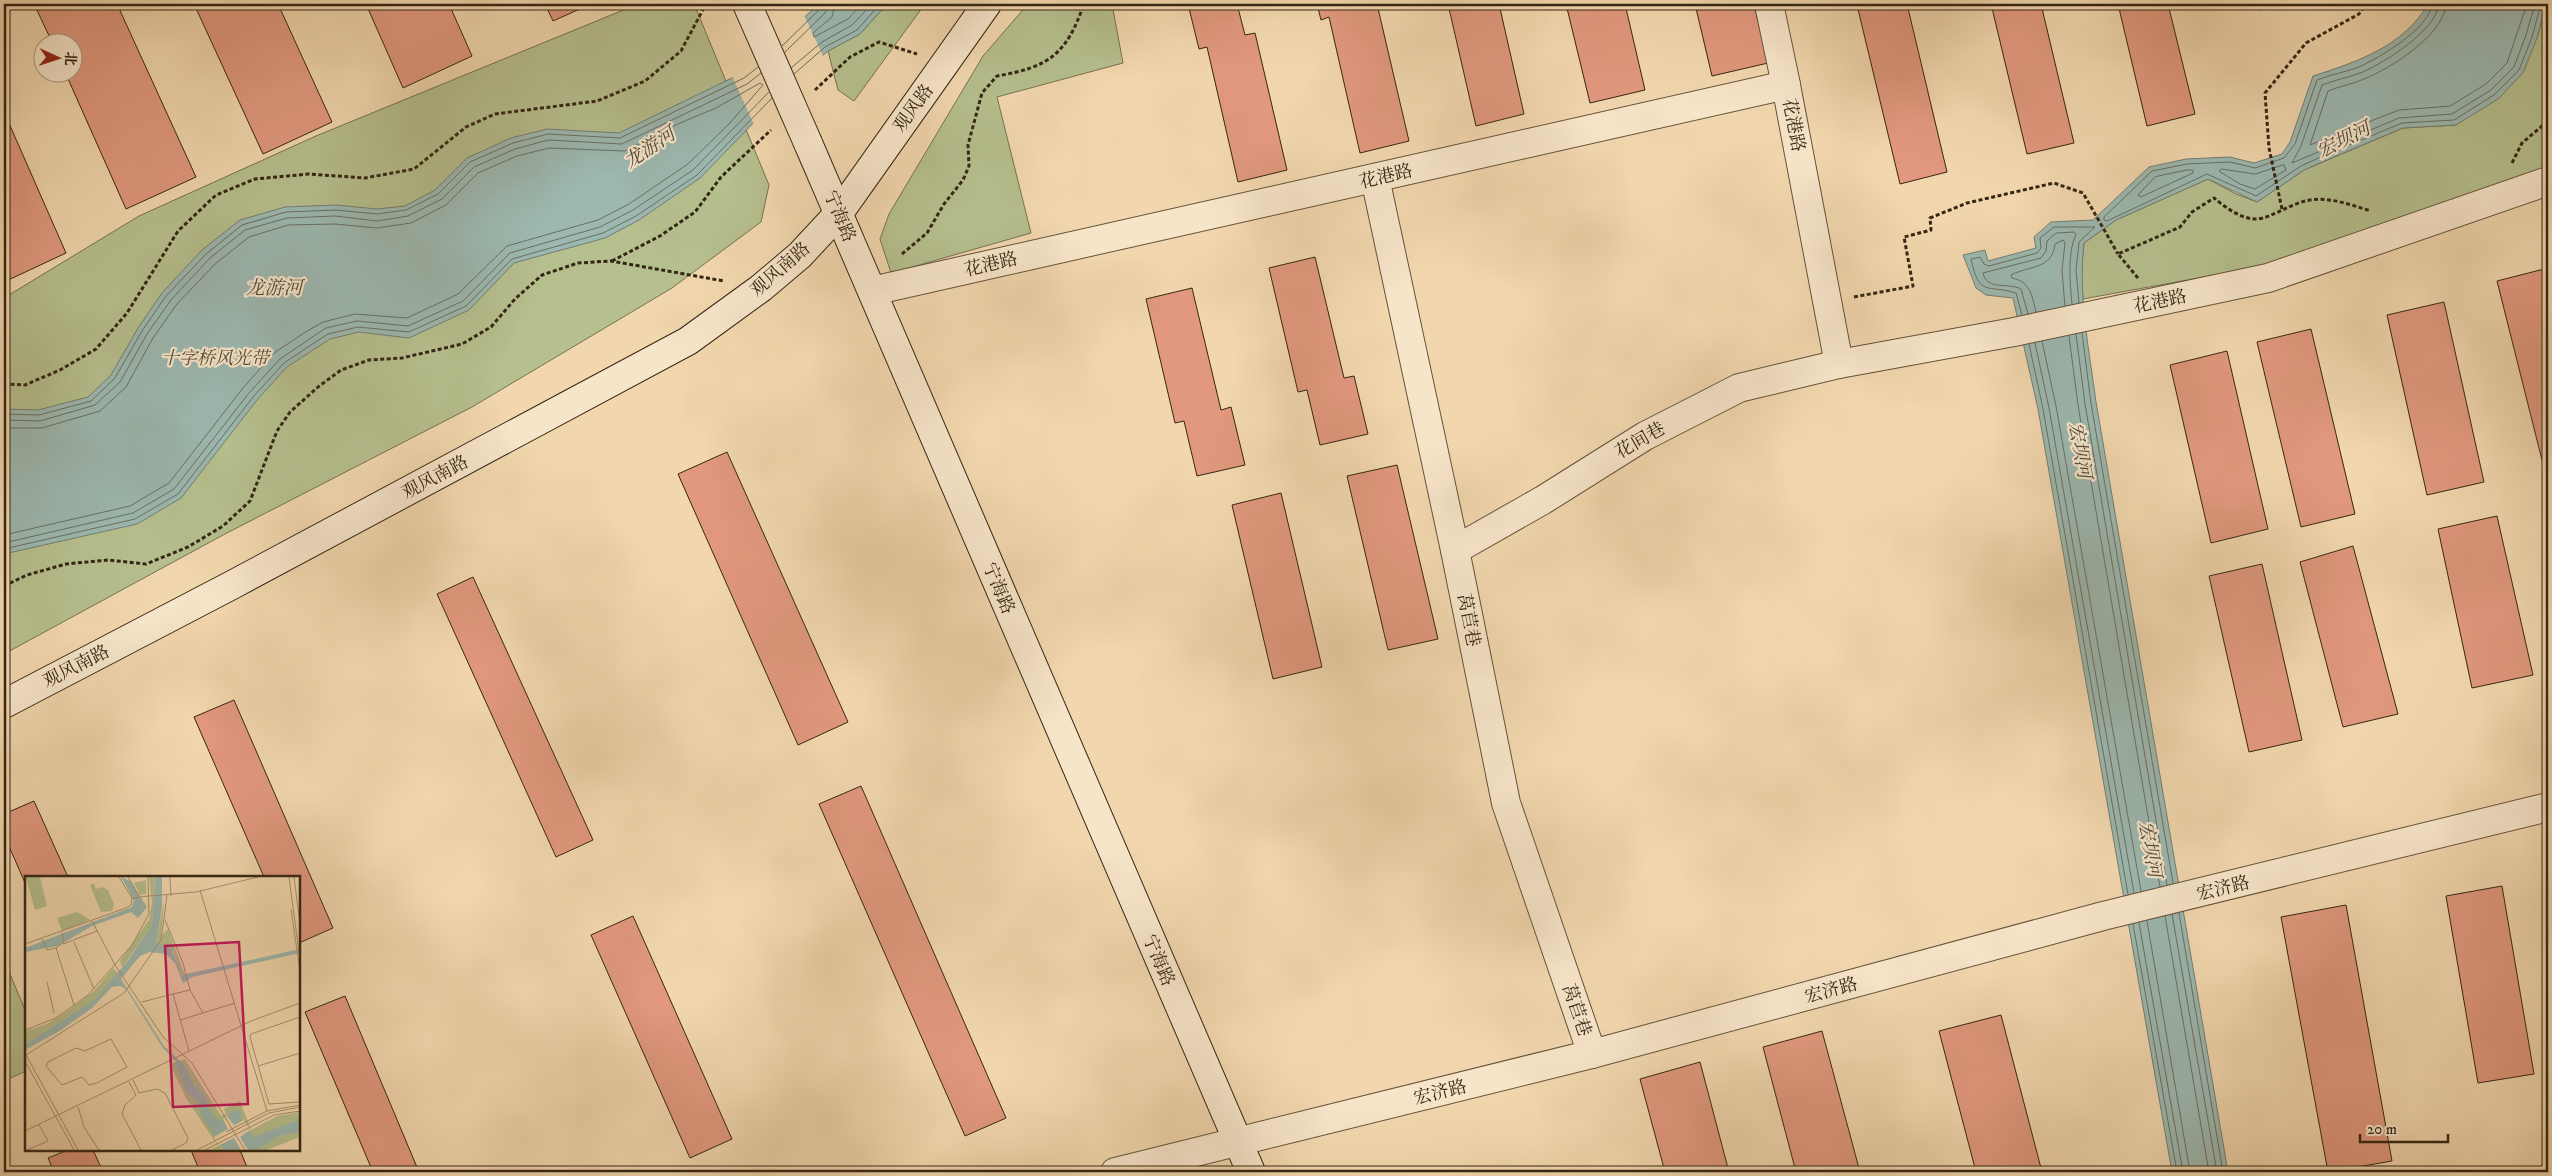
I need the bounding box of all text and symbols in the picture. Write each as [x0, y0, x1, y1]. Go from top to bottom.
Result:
north arrow [32, 32, 82, 82]
text: 北 [61, 51, 79, 66]
street label: 观风路 [889, 80, 939, 137]
street label: 花港路 [1777, 97, 1809, 154]
water label: 宏坝河 [2313, 116, 2377, 164]
water label: 龙游河 [620, 121, 682, 174]
street label: 花港路 [1357, 160, 1415, 194]
street label: 宁海路 [818, 187, 860, 246]
street label: 观风南路 [746, 238, 815, 302]
street label: 花港路 [962, 248, 1020, 282]
water label: 龙游河 [245, 277, 305, 300]
street label: 花港路 [2132, 286, 2189, 318]
park label: 十字桥风光带 [161, 348, 272, 370]
street label: 花间巷 [1612, 418, 1669, 464]
water label: 宏坝河 [2063, 420, 2096, 483]
street label: 观风南路 [399, 451, 472, 504]
street label: 宁海路 [977, 559, 1019, 618]
street label: 莴苣巷 [1452, 592, 1484, 649]
street label: 观风南路 [39, 641, 114, 693]
water label: 宏坝河 [2133, 819, 2166, 882]
street label: 宏济路 [2194, 872, 2252, 906]
inset map [25, 876, 300, 1151]
street label: 宁海路 [1137, 931, 1179, 990]
street label: 宏济路 [1802, 973, 1860, 1009]
street label: 莴苣巷 [1557, 981, 1595, 1039]
street label: 宏济路 [1411, 1076, 1469, 1110]
scale bar [2360, 1111, 2447, 1143]
text: 20 m [2367, 1120, 2397, 1139]

